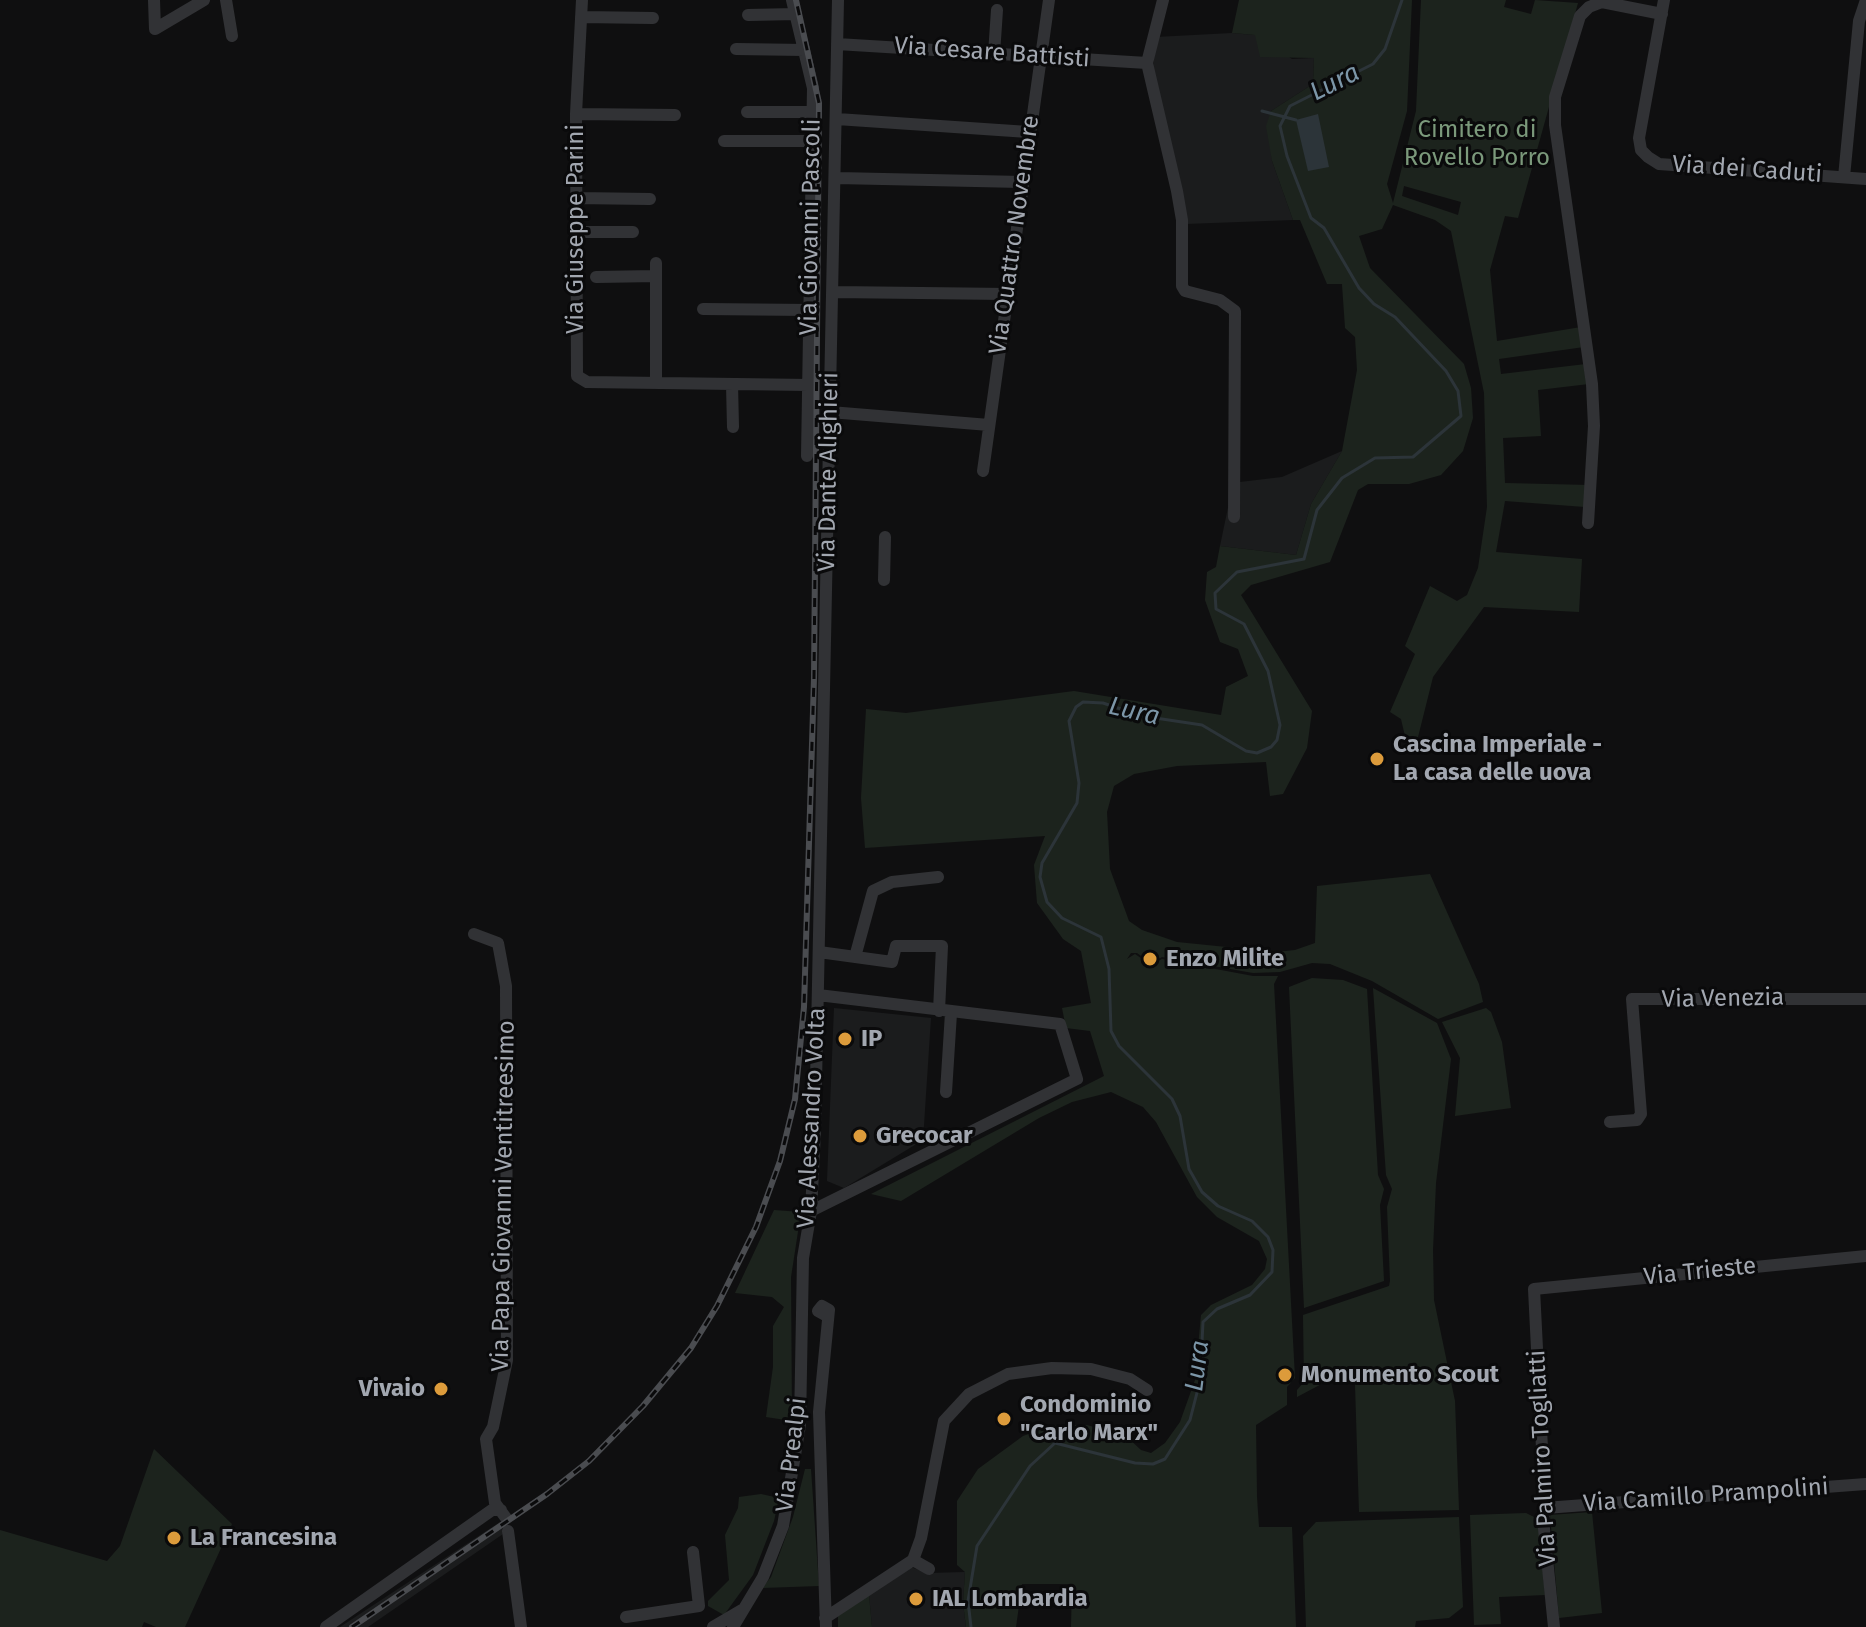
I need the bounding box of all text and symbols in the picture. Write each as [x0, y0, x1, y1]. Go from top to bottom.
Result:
street label: Via Cesare Battisti [893, 32, 1091, 74]
water label: Lura [1305, 57, 1365, 109]
street label: Via Quattro Novembre [984, 114, 1046, 356]
park label: Cimitero di Rovello Porro [1404, 116, 1550, 172]
street label: Via Giovanni Pascoli [795, 118, 827, 336]
street label: Via Giuseppe Parini [562, 124, 590, 334]
street label: Via dei Caduti [1671, 150, 1823, 190]
street label: Via Dante Alighieri [813, 372, 845, 572]
water label: Lura [1105, 691, 1163, 733]
place label: Cascina Imperiale - La casa delle uova [1393, 731, 1602, 787]
marker: Cascina Imperiale - La casa delle uova [1368, 750, 1386, 768]
place label: Enzo Milite [1166, 945, 1284, 973]
marker: Enzo Milite [1141, 950, 1159, 968]
street label: Via Venezia [1661, 984, 1785, 1014]
street label: Via Alessandro Volta [792, 1007, 832, 1229]
street label: Via Papa Giovanni Ventitreesimo [487, 1020, 521, 1372]
place label: IP [861, 1025, 882, 1053]
marker: IP [836, 1030, 854, 1048]
place label: Grecocar [876, 1122, 973, 1150]
marker: Grecocar [851, 1127, 869, 1145]
street label: Via Trieste [1642, 1252, 1758, 1292]
water label: Lura [1179, 1339, 1217, 1393]
street label: Via Palmiro Togliatti [1523, 1349, 1563, 1567]
place label: Monumento Scout [1301, 1361, 1499, 1389]
marker: Monumento Scout [1276, 1366, 1294, 1384]
place label: Vivaio [359, 1375, 425, 1403]
marker: Vivaio [432, 1380, 450, 1398]
place label: Condominio "Carlo Marx" [1020, 1391, 1158, 1447]
street label: Via Prealpi [771, 1396, 813, 1514]
marker: Condominio "Carlo Marx" [995, 1410, 1013, 1428]
street label: Via Camillo Prampolini [1582, 1473, 1830, 1519]
place label: La Francesina [190, 1524, 337, 1552]
marker: La Francesina [165, 1529, 183, 1547]
place label: IAL Lombardia [932, 1585, 1088, 1613]
marker: IAL Lombardia [907, 1590, 925, 1608]

